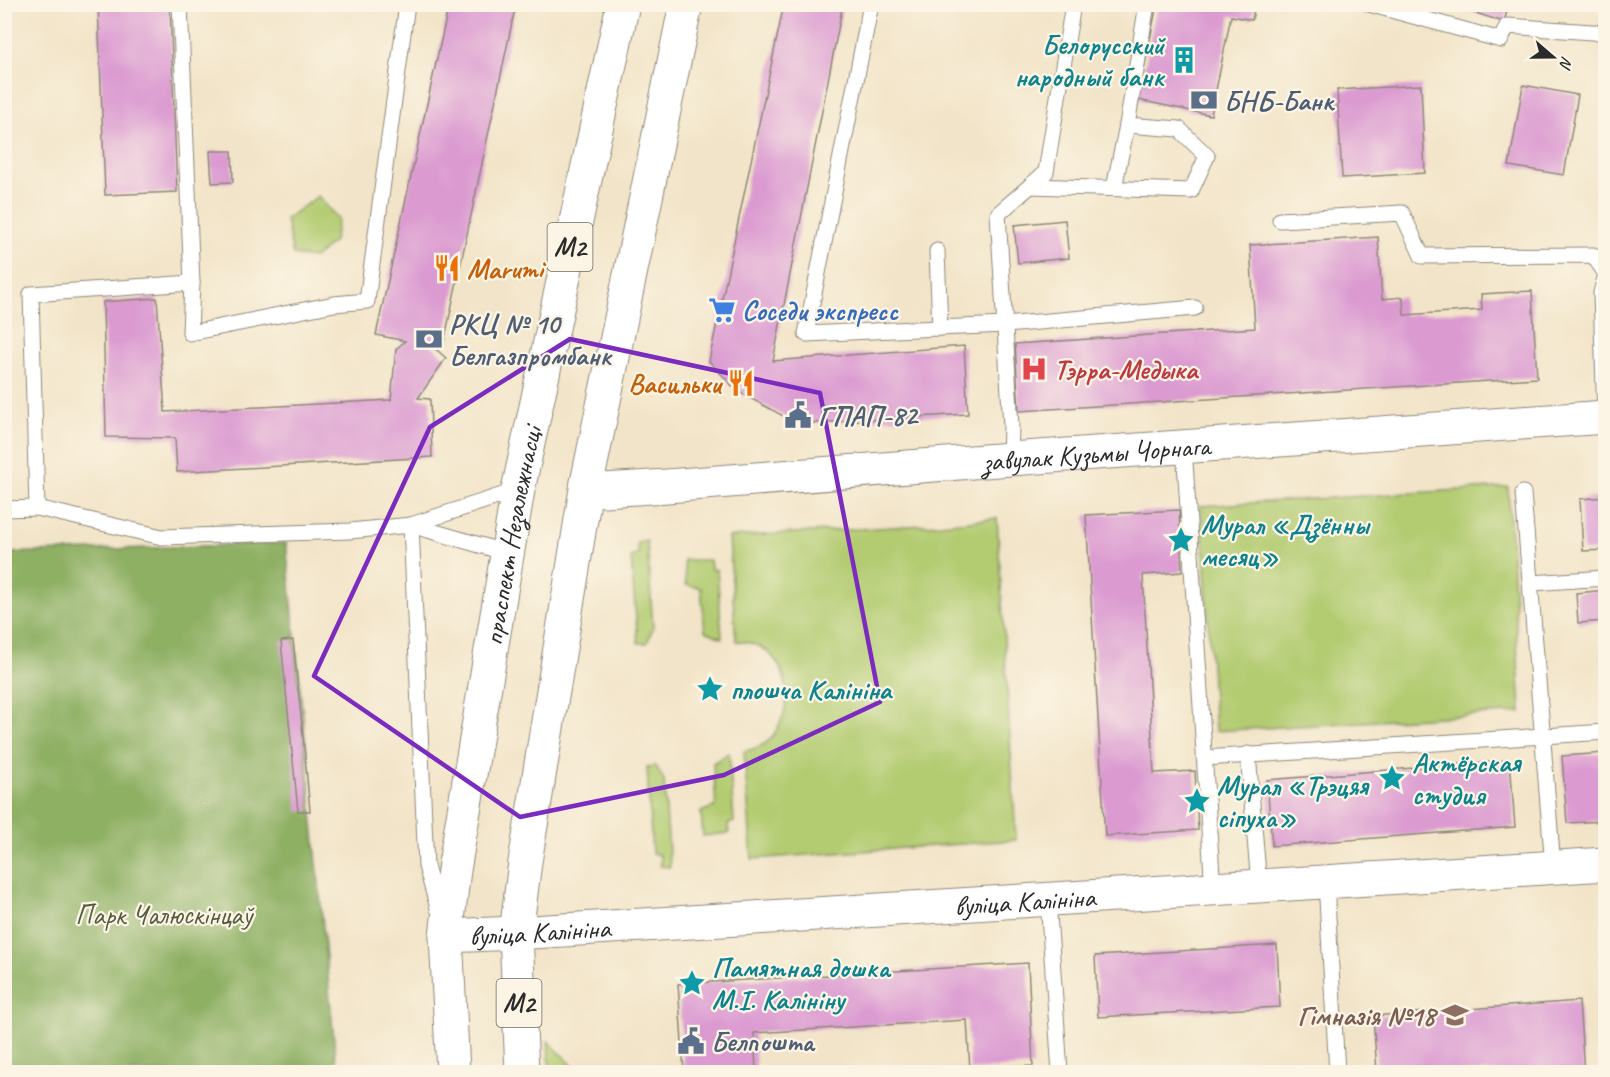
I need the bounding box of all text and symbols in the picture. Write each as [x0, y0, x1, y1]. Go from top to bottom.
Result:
place label: Белорусский народный банк [1014, 27, 1166, 94]
north arrow [1523, 27, 1583, 87]
building icon: Белорусский народный банк [1169, 45, 1199, 75]
text: N [1554, 54, 1577, 73]
place label: БНБ-Банк [1224, 83, 1335, 118]
bank icon: БНБ-Банк [1189, 85, 1219, 115]
road number: М2 [548, 223, 592, 271]
place label: Marumi [467, 251, 546, 286]
restaurant icon: Marumi [432, 253, 462, 283]
place label: Соседи экспресс [742, 293, 899, 328]
supermarket icon: Соседи экспресс [707, 295, 737, 325]
place label: РКЦ № 10 Белгазпромбанк [449, 306, 613, 373]
bank icon: РКЦ № 10 Белгазпромбанк [414, 324, 444, 354]
place label: Тэрра-Медыка [1054, 352, 1200, 387]
hospital icon: Тэрра-Медыка [1019, 354, 1049, 384]
place label: Васильки [628, 366, 723, 401]
restaurant icon: Васильки [726, 368, 756, 398]
place label: ГПАП-82 [818, 398, 919, 433]
public building icon: ГПАП-82 [783, 400, 813, 430]
street label: праспект Незалежнасці [475, 419, 550, 648]
street label: завулак Кузьмы Чорнага [977, 428, 1214, 480]
place label: Мурал «Дзённы месяц» [1201, 507, 1371, 574]
place icon: Мурал «Дзённы месяц» [1166, 525, 1196, 555]
place label: плошча Калініна [730, 672, 894, 707]
place icon: плошча Калініна [695, 674, 725, 704]
place label: Актёрская студия [1412, 745, 1523, 812]
place icon: Актёрская студия [1377, 763, 1407, 793]
place label: Мурал «Трэцяя сіпуха» [1217, 768, 1370, 835]
place icon: Мурал «Трэцяя сіпуха» [1182, 786, 1212, 816]
street label: вуліца Калініна [953, 879, 1098, 923]
park label: Парк Чалюскінцаў [75, 897, 255, 932]
street label: вуліца Калініна [469, 910, 613, 953]
place label: Памятная дошка М.І. Калініну [712, 950, 892, 1017]
place icon: Памятная дошка М.І. Калініну [677, 968, 707, 998]
road number: М2 [496, 979, 542, 1027]
place label: Гімназія №18 [1297, 998, 1438, 1033]
school or university icon: Гімназія №18 [1440, 1000, 1470, 1030]
place label: Белпошта [711, 1024, 816, 1059]
public building icon: Белпошта [676, 1026, 706, 1056]

